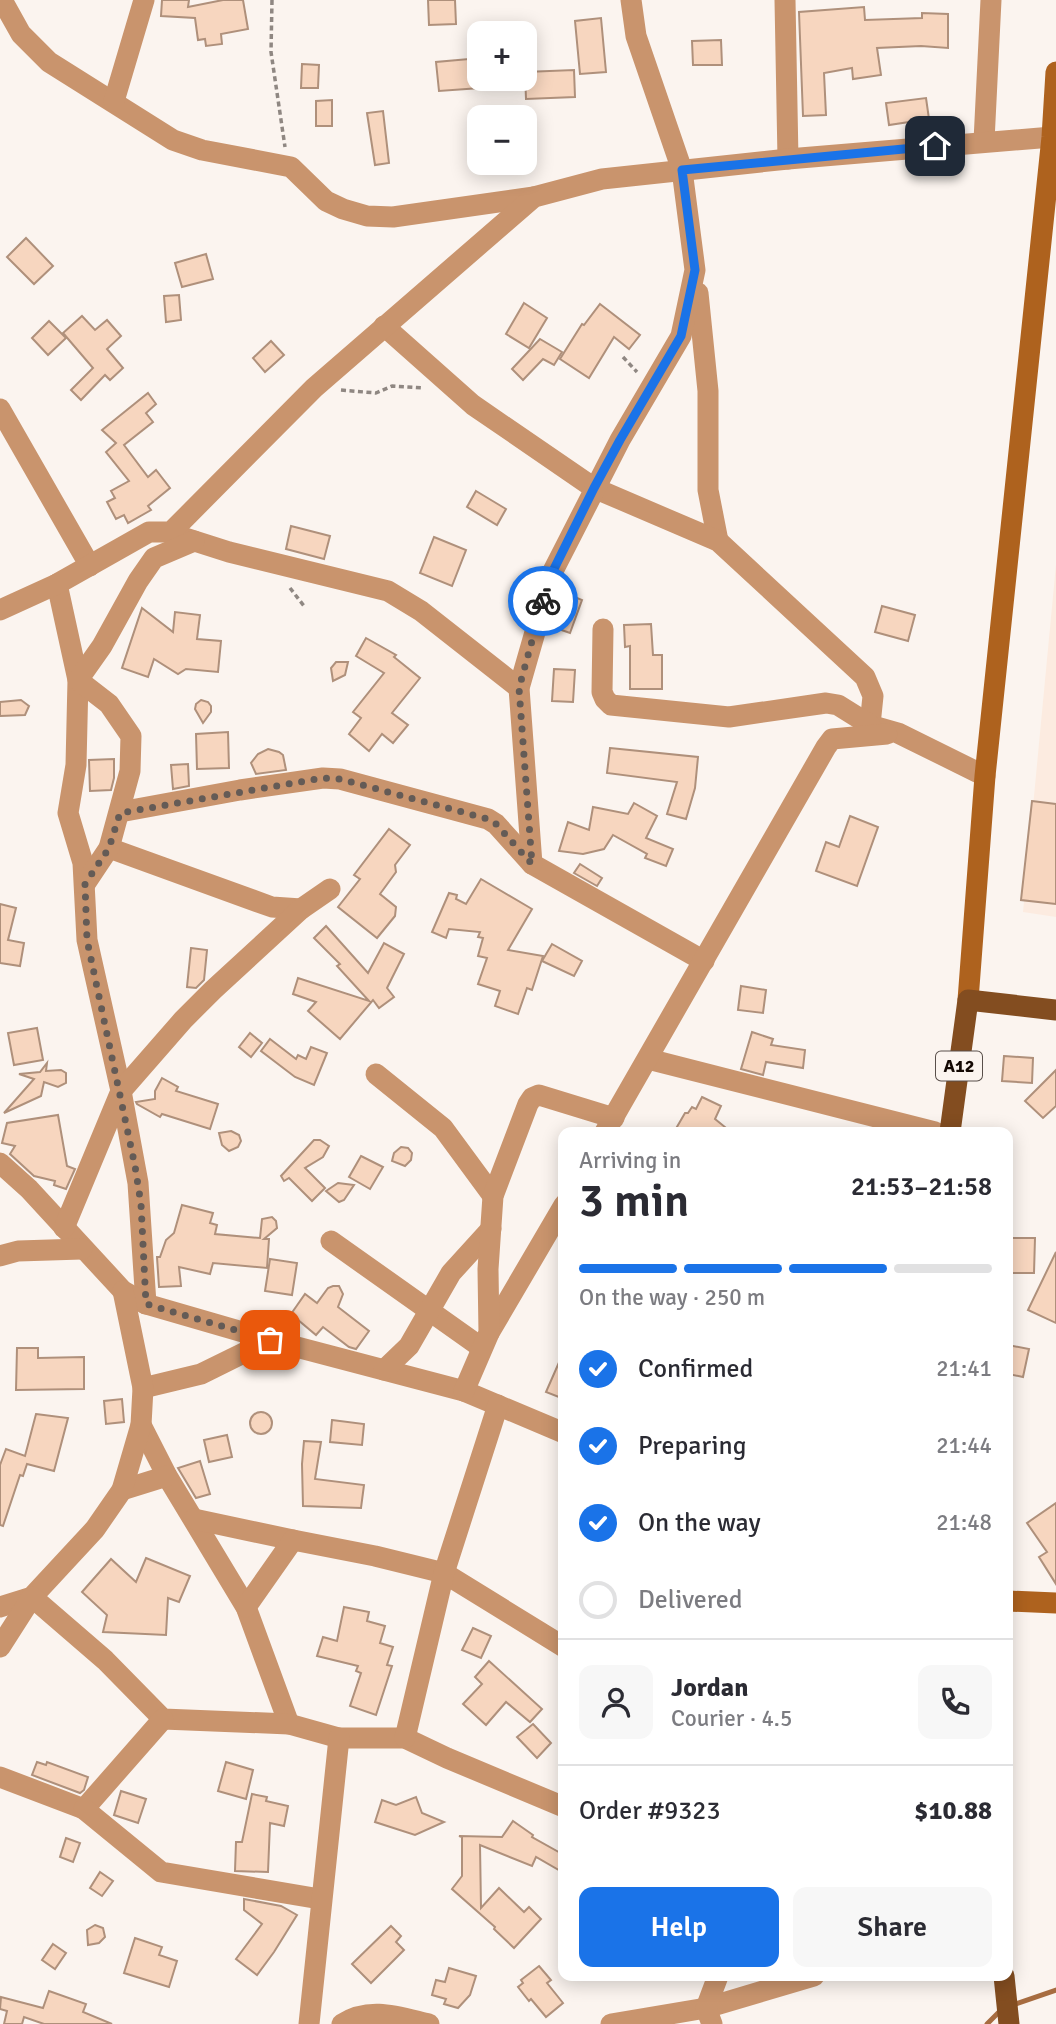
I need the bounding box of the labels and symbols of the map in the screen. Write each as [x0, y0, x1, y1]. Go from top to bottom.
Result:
pin [905, 116, 965, 176]
courier [508, 566, 578, 636]
road number: A12 [936, 1051, 982, 1080]
pin [240, 1310, 300, 1370]

